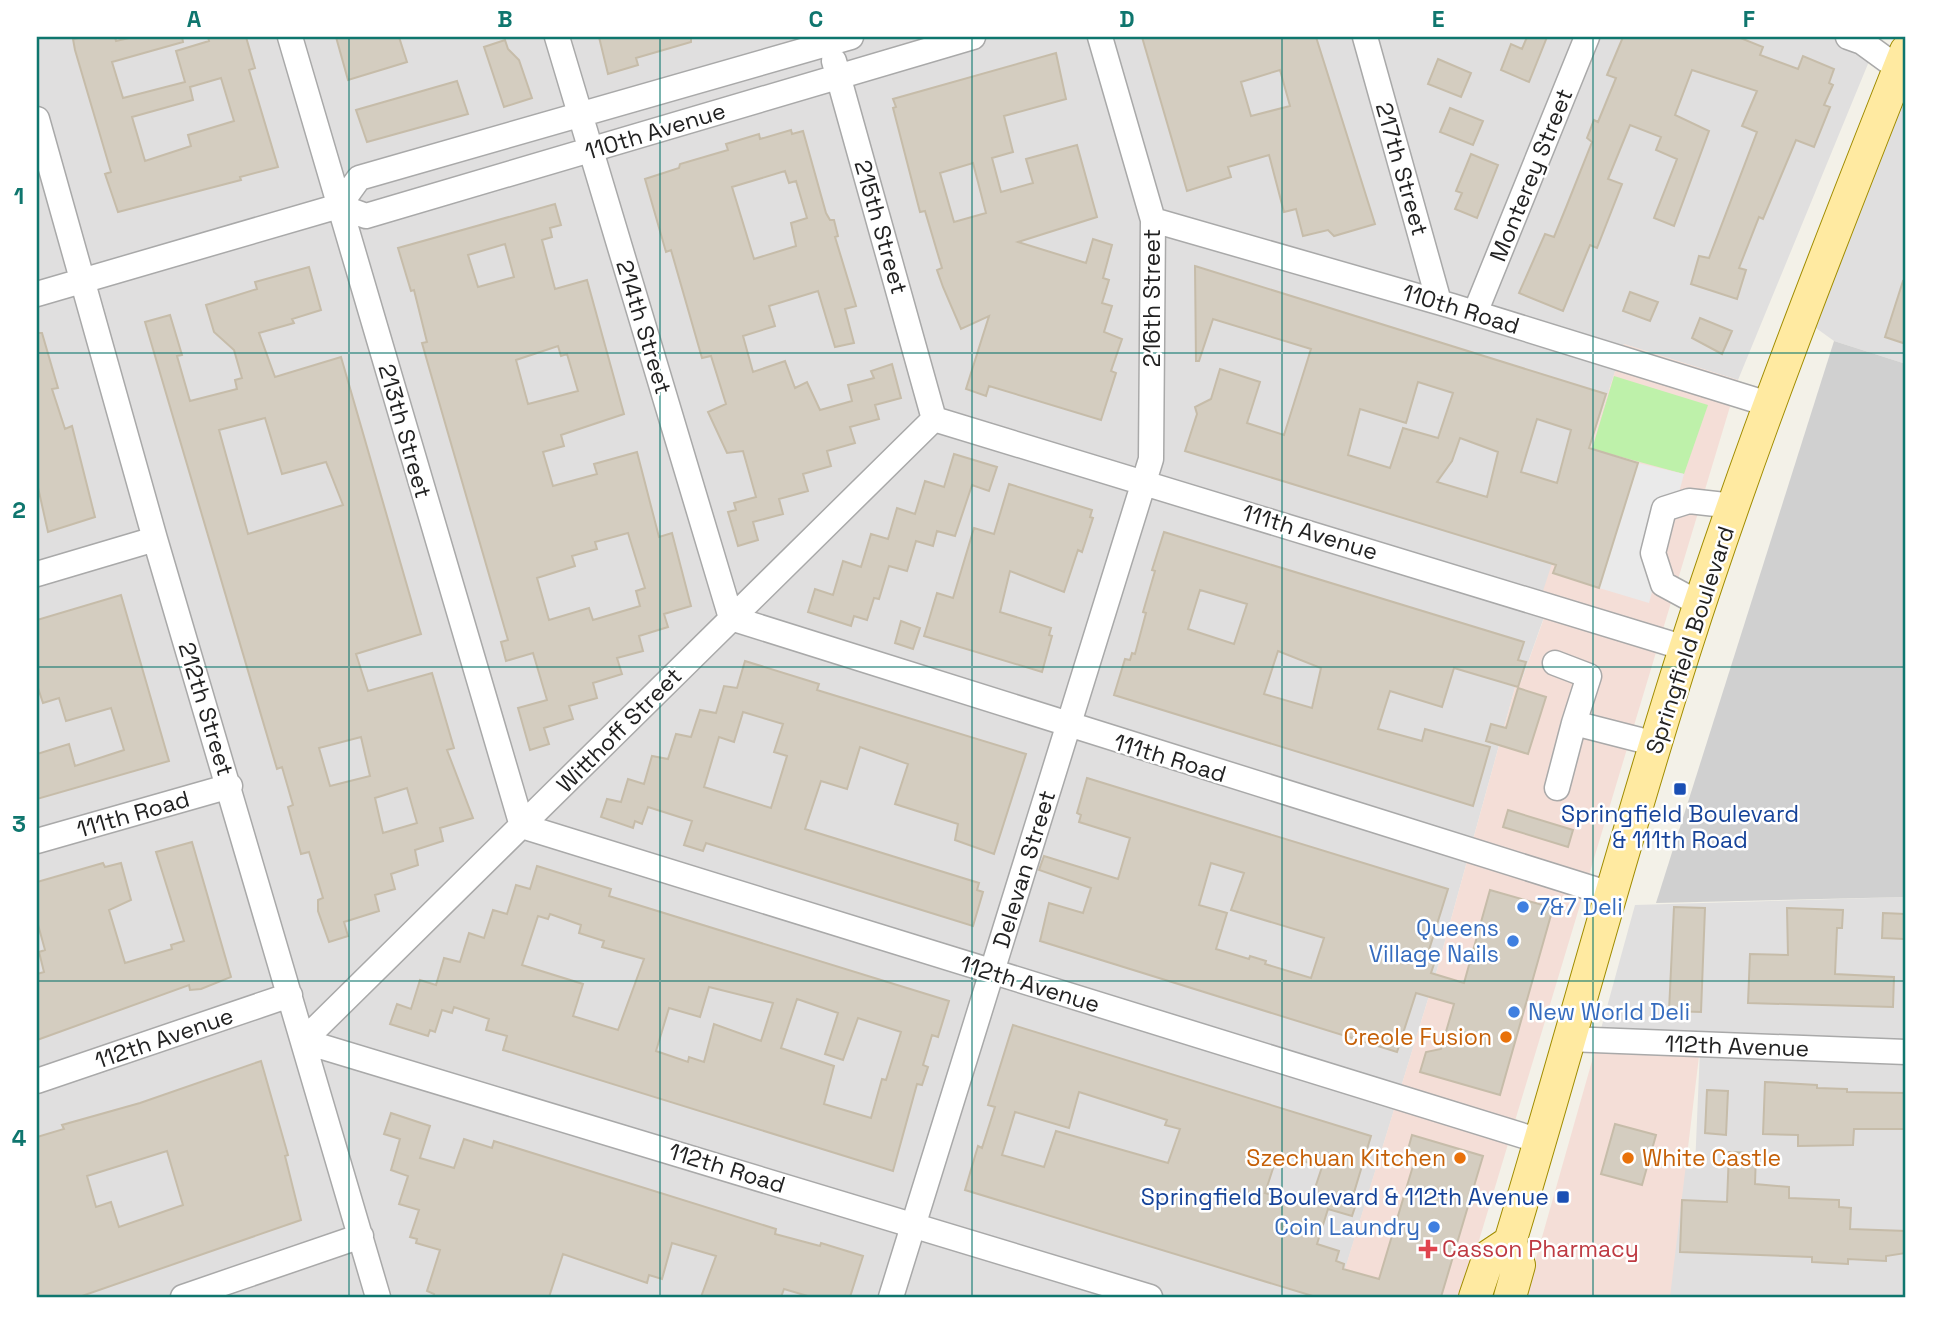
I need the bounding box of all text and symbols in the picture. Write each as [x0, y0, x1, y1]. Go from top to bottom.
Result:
text: A [187, 4, 202, 34]
text: B [497, 4, 513, 34]
text: C [809, 4, 823, 34]
text: D [1119, 4, 1135, 34]
text: E [1432, 4, 1444, 34]
text: F [1743, 4, 1755, 34]
street label: Monterey Street [1483, 84, 1579, 266]
street label: 110th Avenue [581, 95, 729, 167]
street label: 217th Street [1369, 99, 1435, 239]
street label: 215th Street [848, 156, 914, 298]
text: 1 [14, 181, 24, 211]
street label: 216th Street [1137, 229, 1167, 367]
street label: 214th Street [609, 256, 679, 398]
street label: 110th Road [1399, 277, 1523, 341]
street label: 213th Street [372, 360, 438, 502]
text: 2 [12, 495, 26, 525]
street label: 111th Avenue [1239, 497, 1381, 567]
street label: Springfield Boulevard [1639, 522, 1741, 758]
street label: 212th Street [171, 639, 241, 779]
street label: Witthoff Street [550, 661, 688, 799]
street label: 111th Road [1110, 727, 1230, 789]
marker: Springfield Boulevard & 111th Road [1672, 781, 1688, 797]
street label: 111th Road [73, 784, 193, 844]
street label: Delevan Street [986, 787, 1062, 951]
place label: Springfield Boulevard & 111th Road [1561, 799, 1799, 855]
text: 3 [12, 809, 26, 839]
place label: 7&7 Deli [1537, 892, 1623, 922]
marker: 7&7 Deli [1515, 899, 1531, 915]
place label: Queens Village Nails [1369, 913, 1499, 969]
marker: Queens Village Nails [1505, 933, 1521, 949]
street label: 112th Avenue [956, 949, 1104, 1019]
place label: New World Deli [1528, 997, 1690, 1027]
street label: 112th Avenue [91, 1000, 237, 1076]
marker: New World Deli [1506, 1004, 1522, 1020]
place label: Creole Fusion [1343, 1022, 1492, 1052]
street label: 112th Avenue [1664, 1028, 1810, 1064]
marker: Creole Fusion [1498, 1029, 1514, 1045]
text: 4 [12, 1123, 27, 1153]
street label: 112th Road [665, 1136, 789, 1200]
place label: Szechuan Kitchen [1246, 1143, 1446, 1173]
place label: White Castle [1642, 1143, 1781, 1173]
marker: Szechuan Kitchen [1452, 1150, 1468, 1166]
marker: White Castle [1620, 1150, 1636, 1166]
place label: Springfield Boulevard & 112th Avenue [1141, 1182, 1549, 1212]
marker: Springfield Boulevard & 112th Avenue [1555, 1189, 1571, 1205]
place label: Coin Laundry [1274, 1212, 1420, 1242]
marker: Coin Laundry [1426, 1219, 1442, 1235]
place label: Casson Pharmacy [1442, 1234, 1639, 1264]
marker: Casson Pharmacy [1420, 1241, 1436, 1257]

